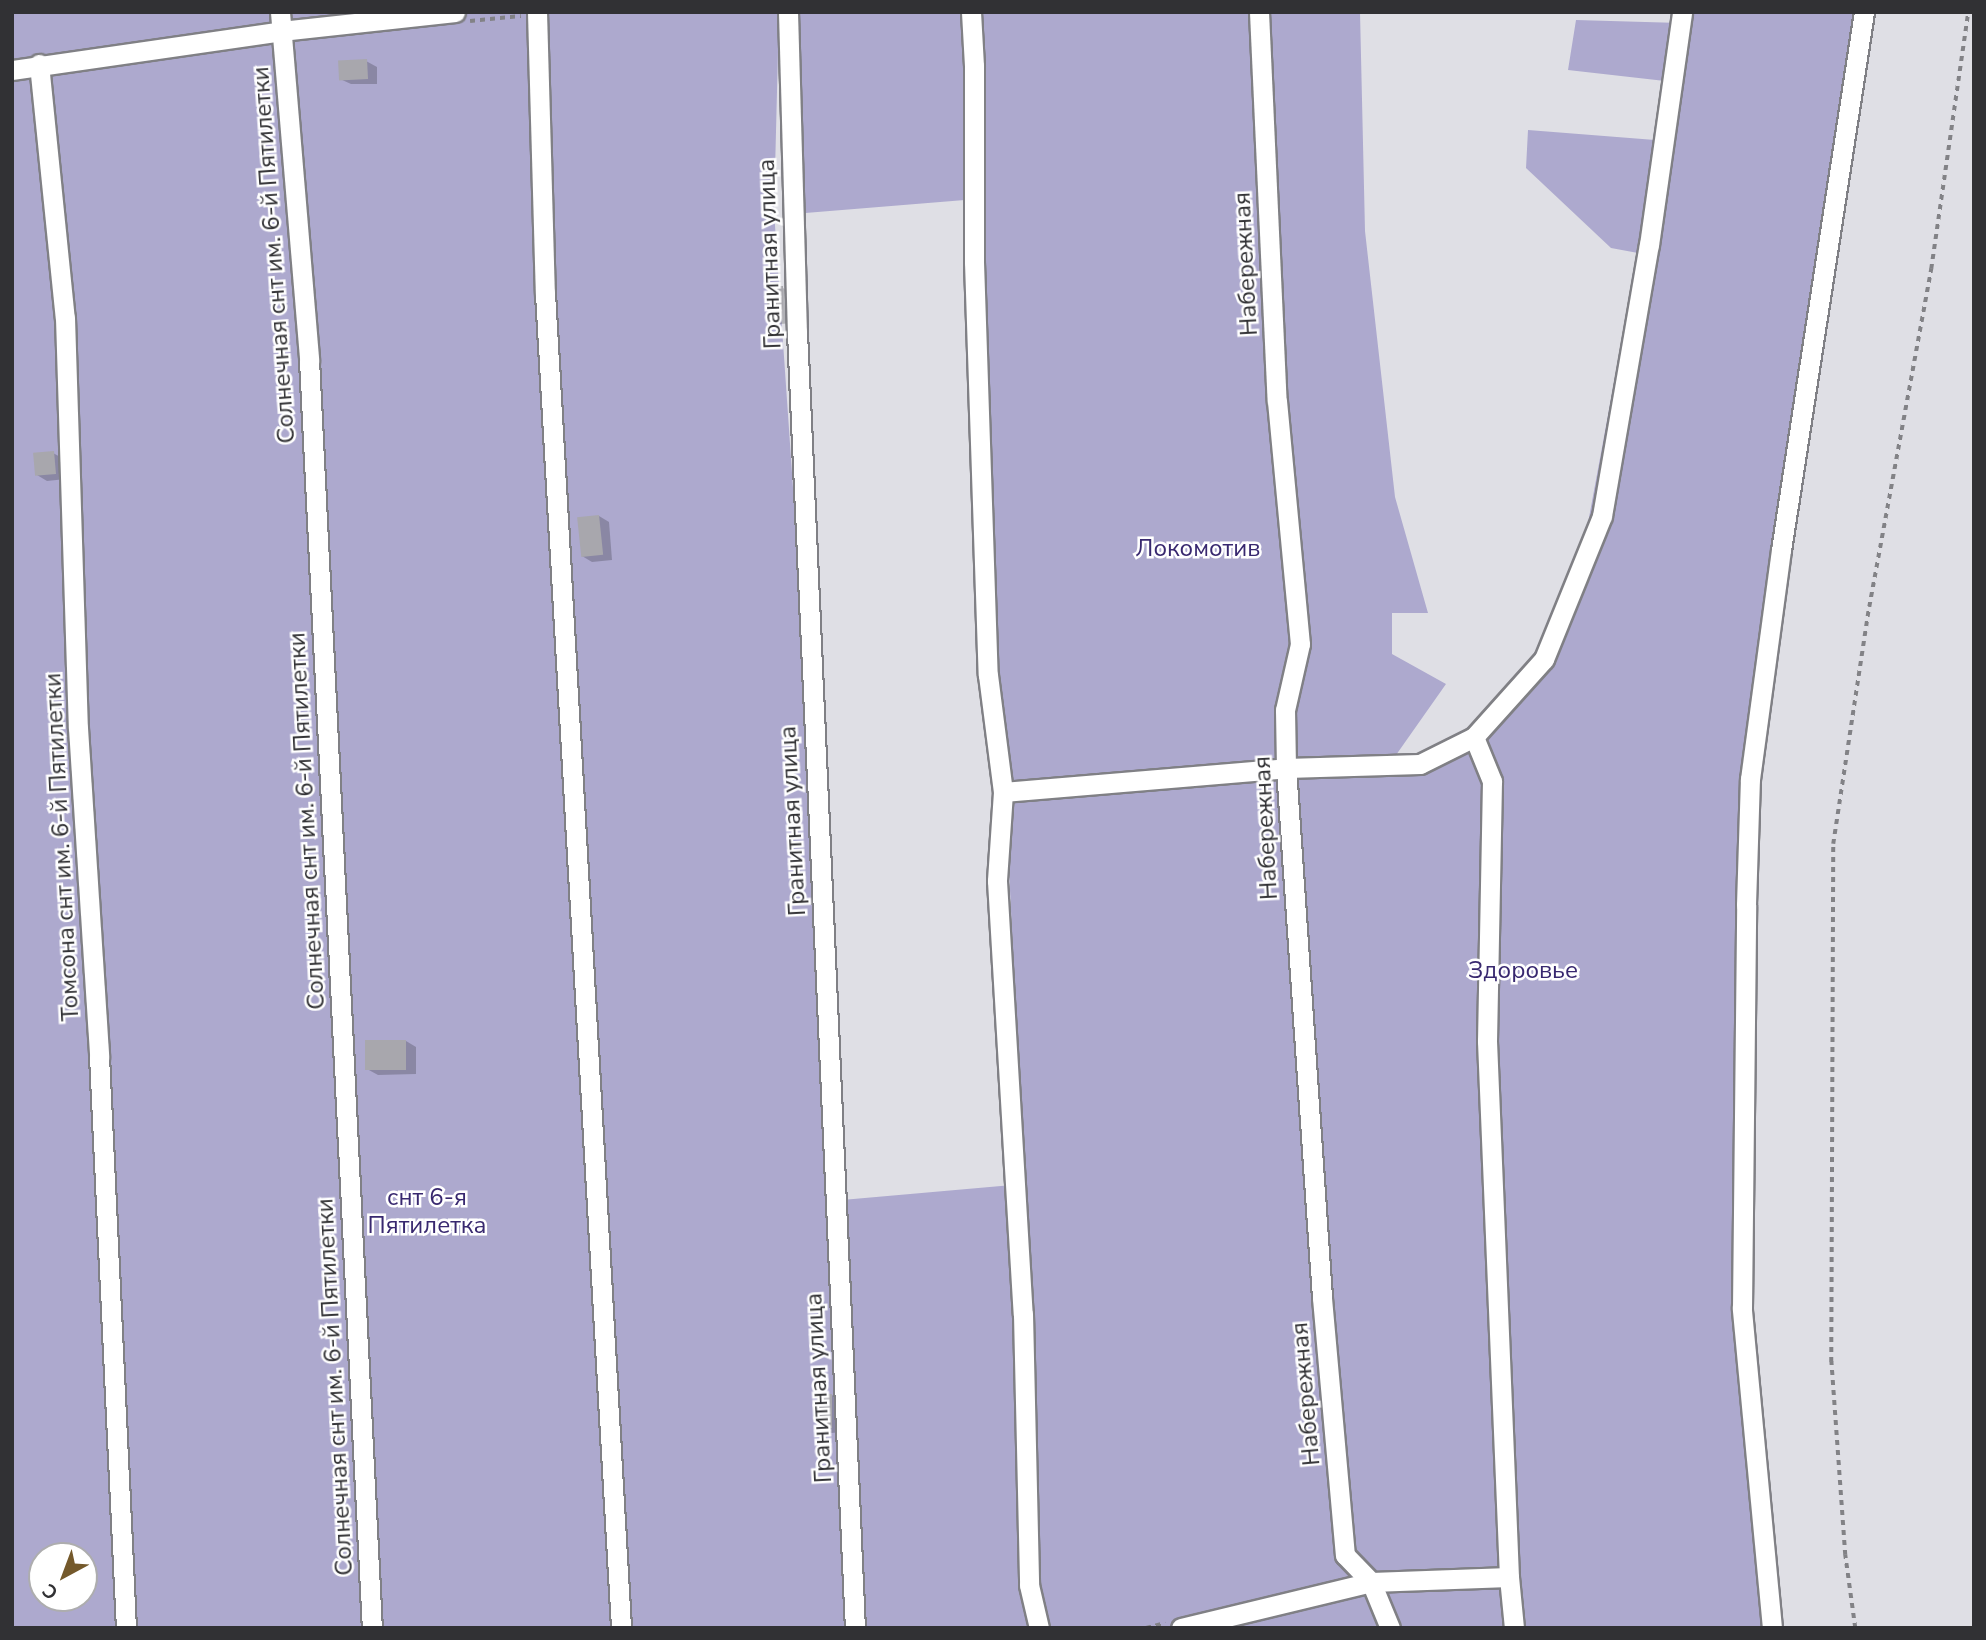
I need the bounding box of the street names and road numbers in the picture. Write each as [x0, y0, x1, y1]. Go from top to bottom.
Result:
street label: Солнечная снт им. 6-й Пятилетки [246, 66, 302, 444]
street label: Гранитная улица [752, 159, 788, 349]
street label: Набережная [1228, 191, 1264, 337]
street label: Солнечная снт им. 6-й Пятилетки [283, 632, 331, 1010]
street label: Томсона снт им. 6-й Пятилетки [39, 672, 85, 1022]
street label: Гранитная улица [774, 725, 812, 917]
street label: Набережная [1248, 755, 1284, 901]
street label: Солнечная снт им. 6-й Пятилетки [311, 1198, 359, 1576]
street label: Гранитная улица [800, 1292, 838, 1484]
street label: Набережная [1285, 1321, 1327, 1467]

